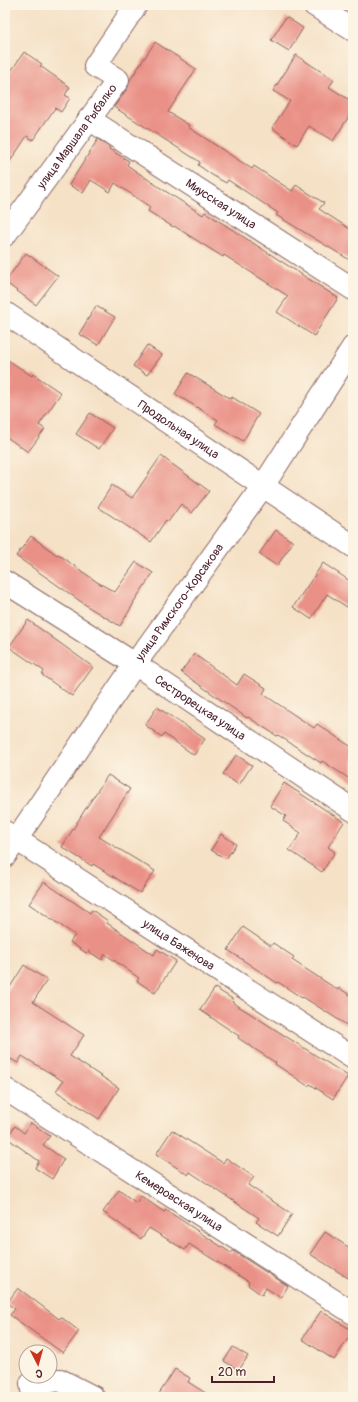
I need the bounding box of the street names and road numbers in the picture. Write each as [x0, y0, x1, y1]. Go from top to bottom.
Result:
street label: улица Маршала Рыбалко [33, 81, 120, 193]
street label: Миусская улица [183, 176, 260, 233]
street label: Продольная улица [135, 397, 222, 462]
street label: улица Римского-Корсакова [132, 540, 227, 665]
street label: Сестрорецкая улица [152, 672, 249, 744]
street label: улица Баженова [139, 915, 218, 974]
street label: Кемеровская улица [133, 1167, 226, 1235]

